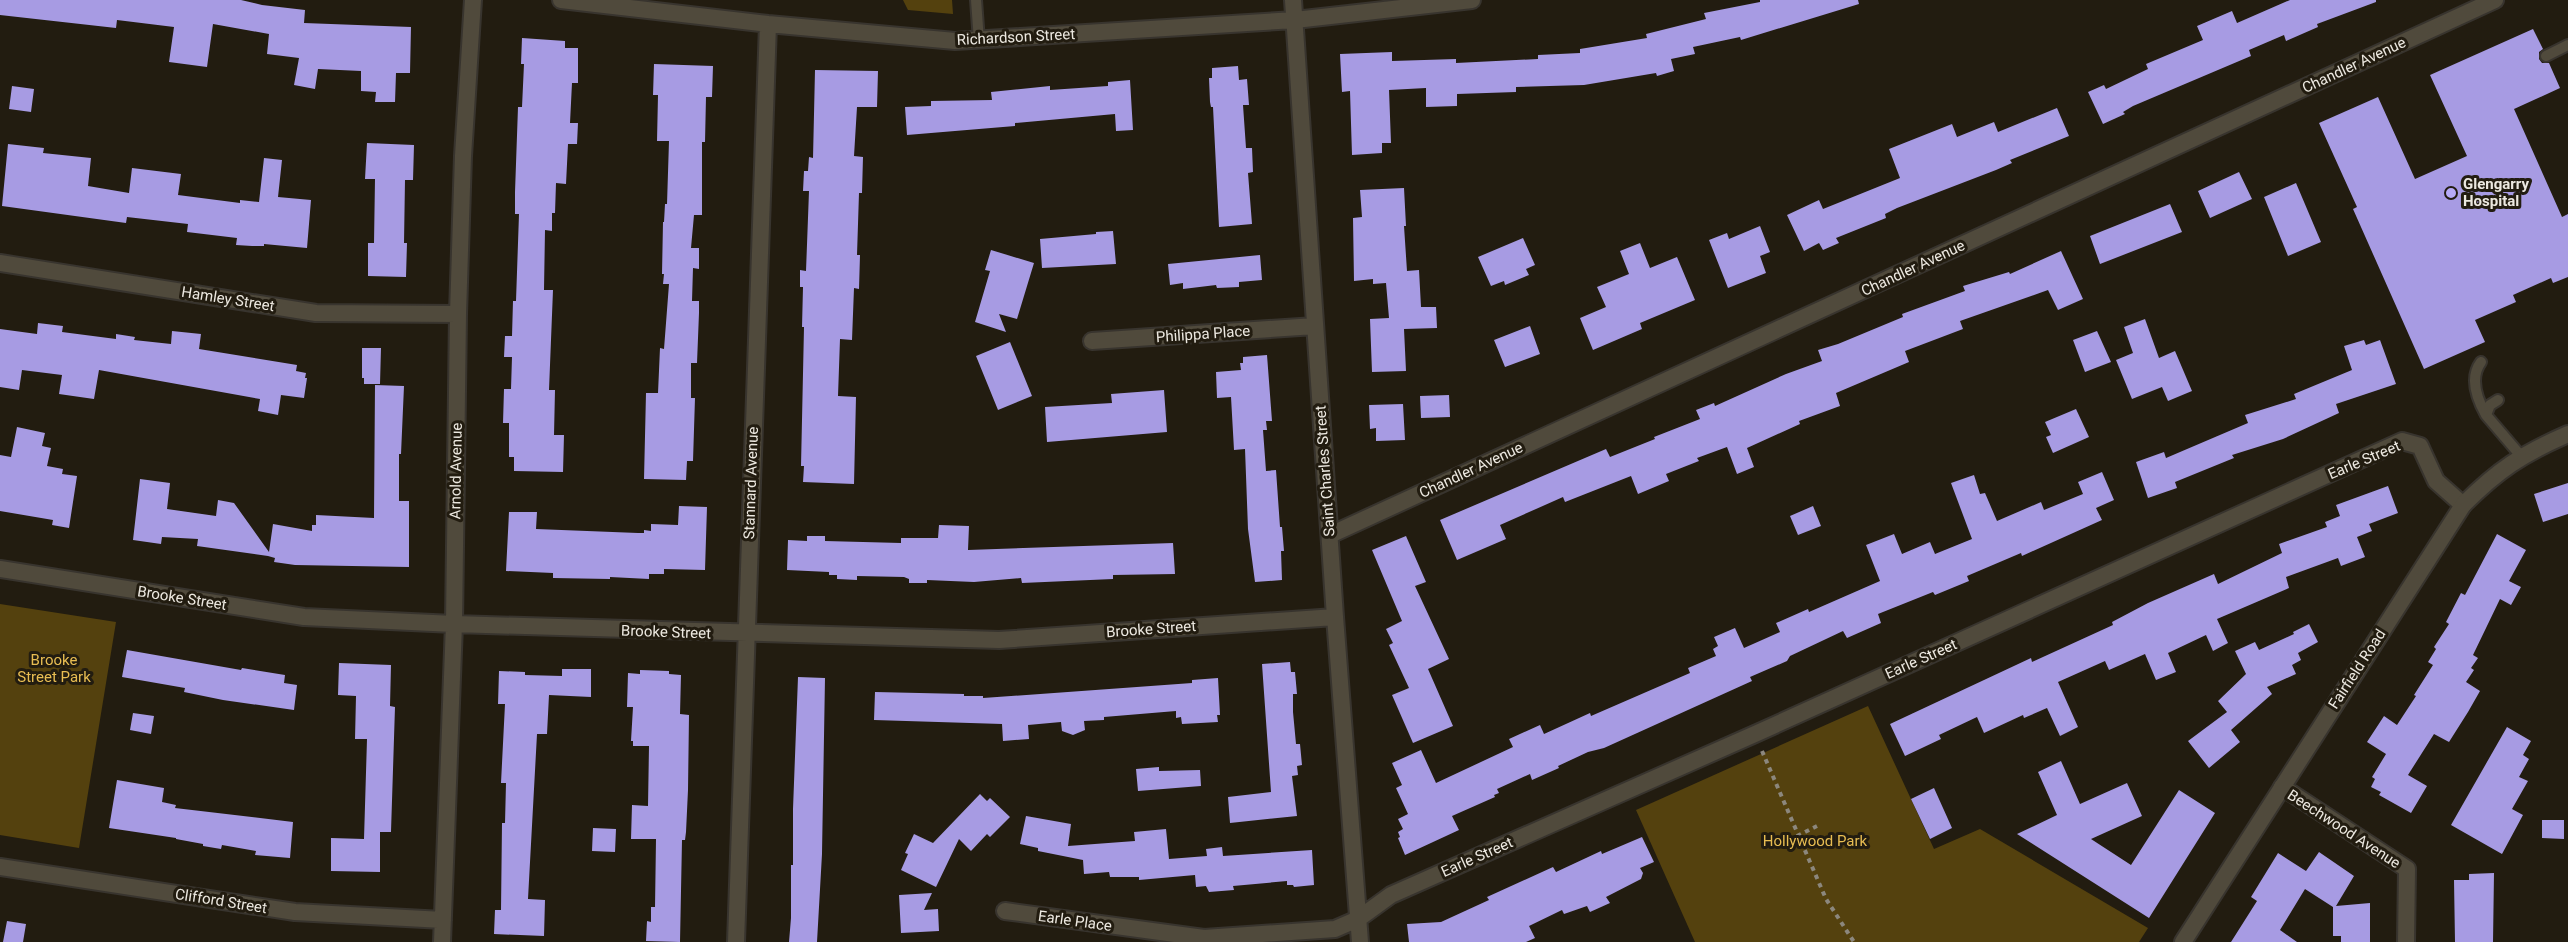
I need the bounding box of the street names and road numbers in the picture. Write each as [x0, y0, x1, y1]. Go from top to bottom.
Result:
street label: Richardson Street [956, 25, 1076, 49]
street label: Chandler Avenue [2299, 33, 2409, 97]
street label: Chandler Avenue [1858, 236, 1968, 300]
street label: Hamley Street [180, 283, 276, 315]
street label: Philippa Place [1155, 322, 1251, 346]
street label: Saint Charles Street [1311, 405, 1339, 537]
street label: Arnold Avenue [446, 423, 466, 519]
street label: Stannard Avenue [740, 426, 762, 540]
street label: Earle Street [2325, 437, 2403, 483]
street label: Chandler Avenue [1416, 438, 1526, 502]
street label: Brooke Street [136, 582, 228, 614]
street label: Brooke Street [1105, 617, 1197, 641]
street label: Brooke Street [621, 621, 711, 643]
street label: Fairfield Road [2325, 626, 2389, 712]
street label: Earle Street [1882, 635, 1960, 683]
street label: Beechwood Avenue [2284, 786, 2404, 872]
street label: Earle Street [1438, 833, 1516, 881]
street label: Clifford Street [174, 885, 268, 917]
street label: Earle Place [1037, 907, 1113, 935]

